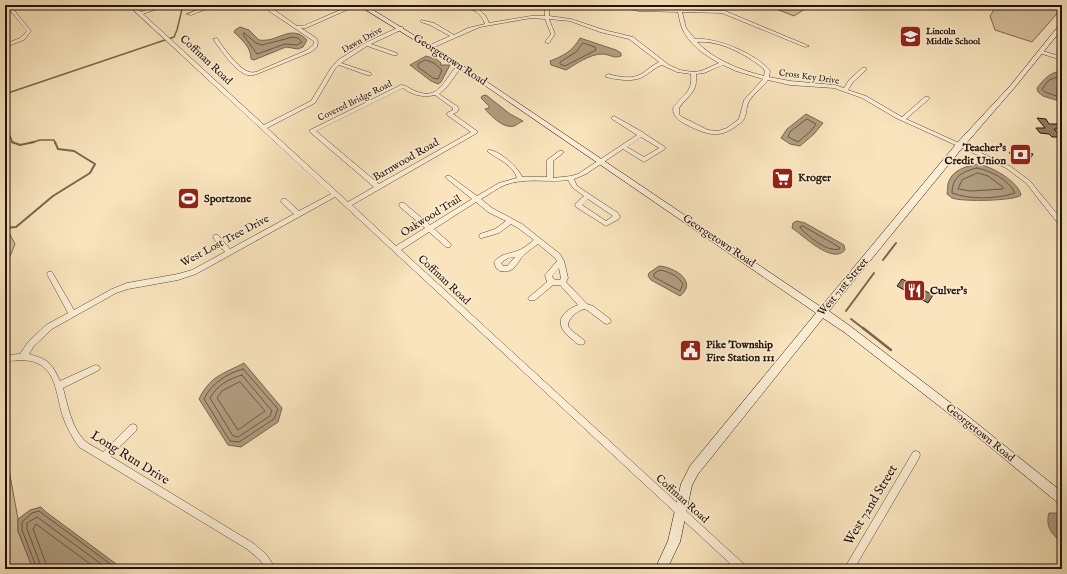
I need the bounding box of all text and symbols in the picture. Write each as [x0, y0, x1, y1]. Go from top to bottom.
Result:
school or university icon: Lincoln Middle School [898, 23, 924, 49]
street label: Dawn Drive [340, 24, 384, 56]
place label: Lincoln Middle School [925, 26, 981, 47]
street label: Georgetown Road [411, 31, 489, 89]
street label: Coffman Road [177, 32, 235, 88]
street label: Cross Key Drive [778, 67, 840, 87]
street label: Covered Bridge Road [316, 78, 394, 124]
street label: Barnwood Road [370, 135, 442, 185]
place label: Teacher's Credit Union [945, 141, 1006, 168]
bank icon: Teacher's Credit Union [1008, 141, 1034, 167]
supermarket icon: Kroger [770, 165, 796, 191]
place label: Kroger [798, 171, 832, 185]
sports icon: Sportzone [175, 186, 201, 212]
place label: Sportzone [204, 192, 251, 206]
street label: Oakwood Trail [398, 192, 464, 240]
street label: West Lost Tree Drive [178, 212, 272, 270]
street label: Georgetown Road [680, 212, 758, 271]
street label: Coffman Road [415, 252, 473, 308]
street label: West 71st Street [815, 255, 872, 319]
restaurant icon: Culver's [902, 278, 928, 304]
place label: Culver's [930, 284, 967, 298]
public building icon: Pike Township Fire Station 111 [677, 338, 703, 364]
place label: Pike Township Fire Station 111 [706, 338, 775, 365]
street label: Georgetown Road [943, 401, 1017, 465]
street label: Long Run Drive [87, 427, 173, 489]
street label: West 72nd Street [840, 461, 902, 548]
street label: Coffman Road [653, 471, 712, 527]

